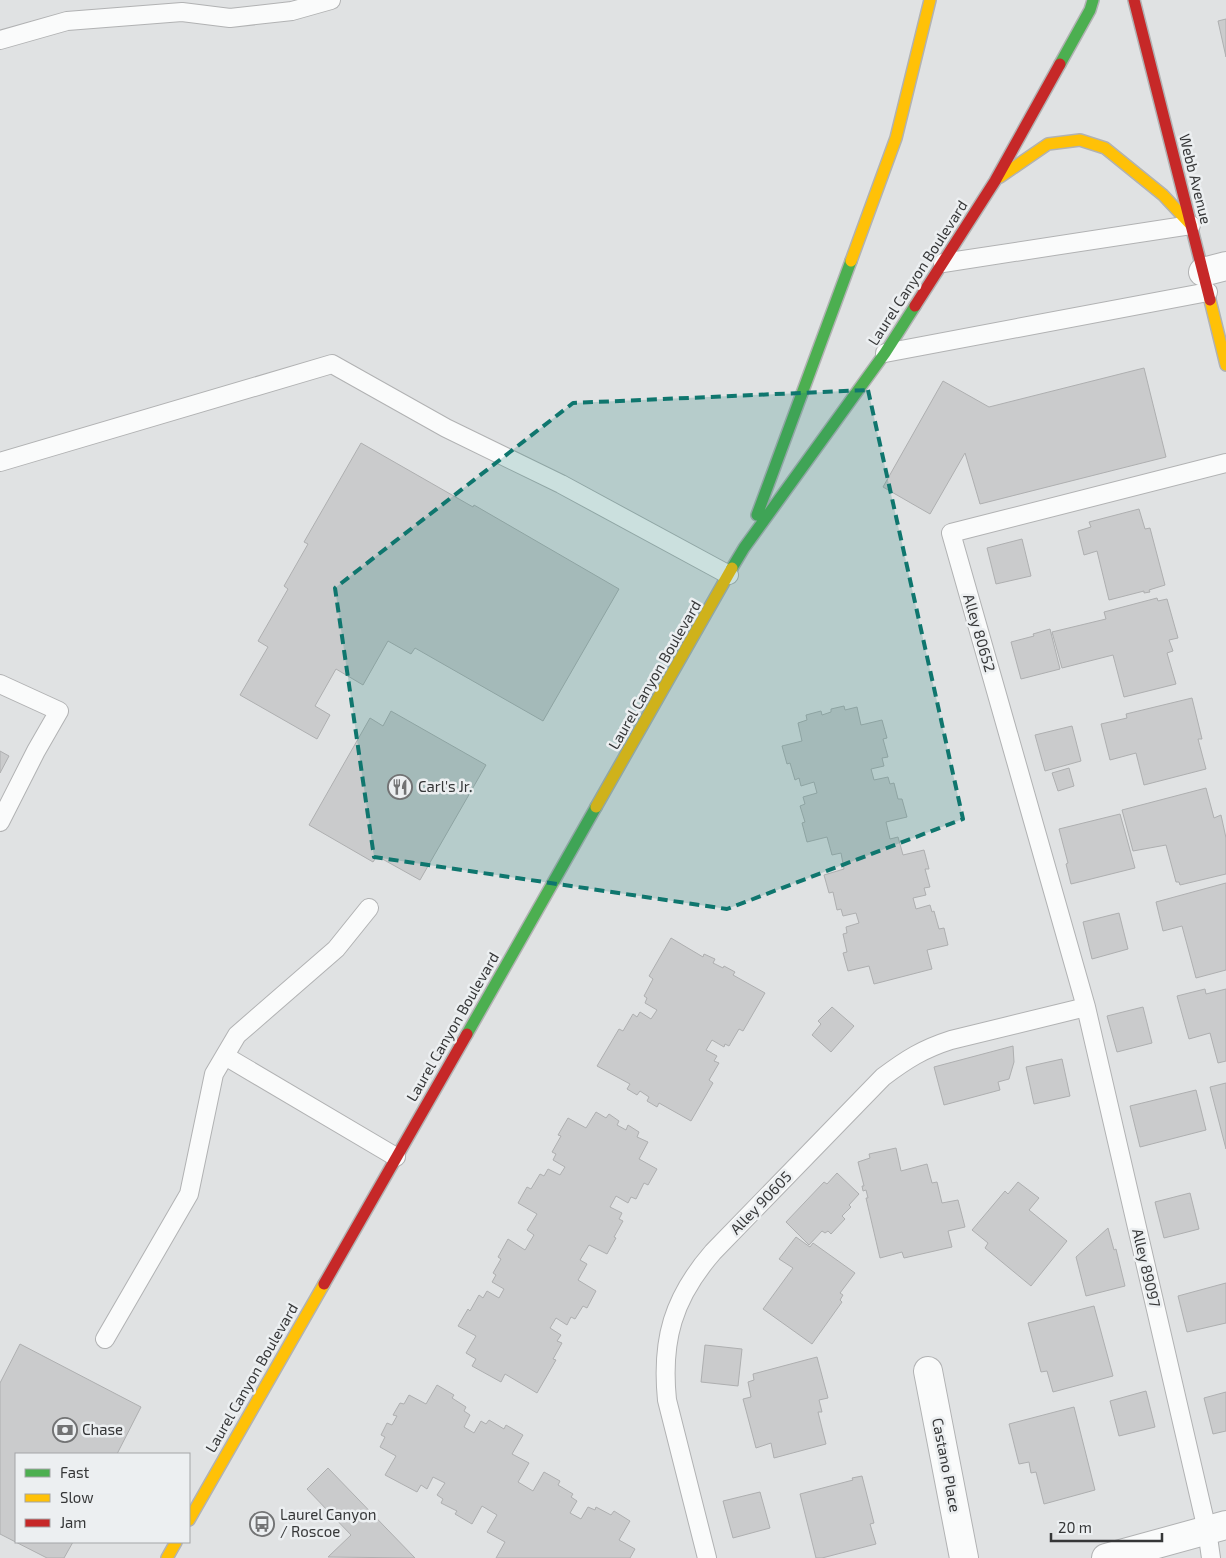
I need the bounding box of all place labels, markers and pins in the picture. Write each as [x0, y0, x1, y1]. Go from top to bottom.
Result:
restaurant icon: Carl's Jr. [387, 774, 413, 800]
place label: Carl's Jr. [418, 777, 473, 795]
bank icon: Chase [52, 1417, 78, 1443]
place label: Chase [82, 1420, 123, 1438]
place label: Laurel Canyon / Roscoe [280, 1505, 376, 1540]
bus stop icon: Laurel Canyon / Roscoe [249, 1511, 275, 1537]

